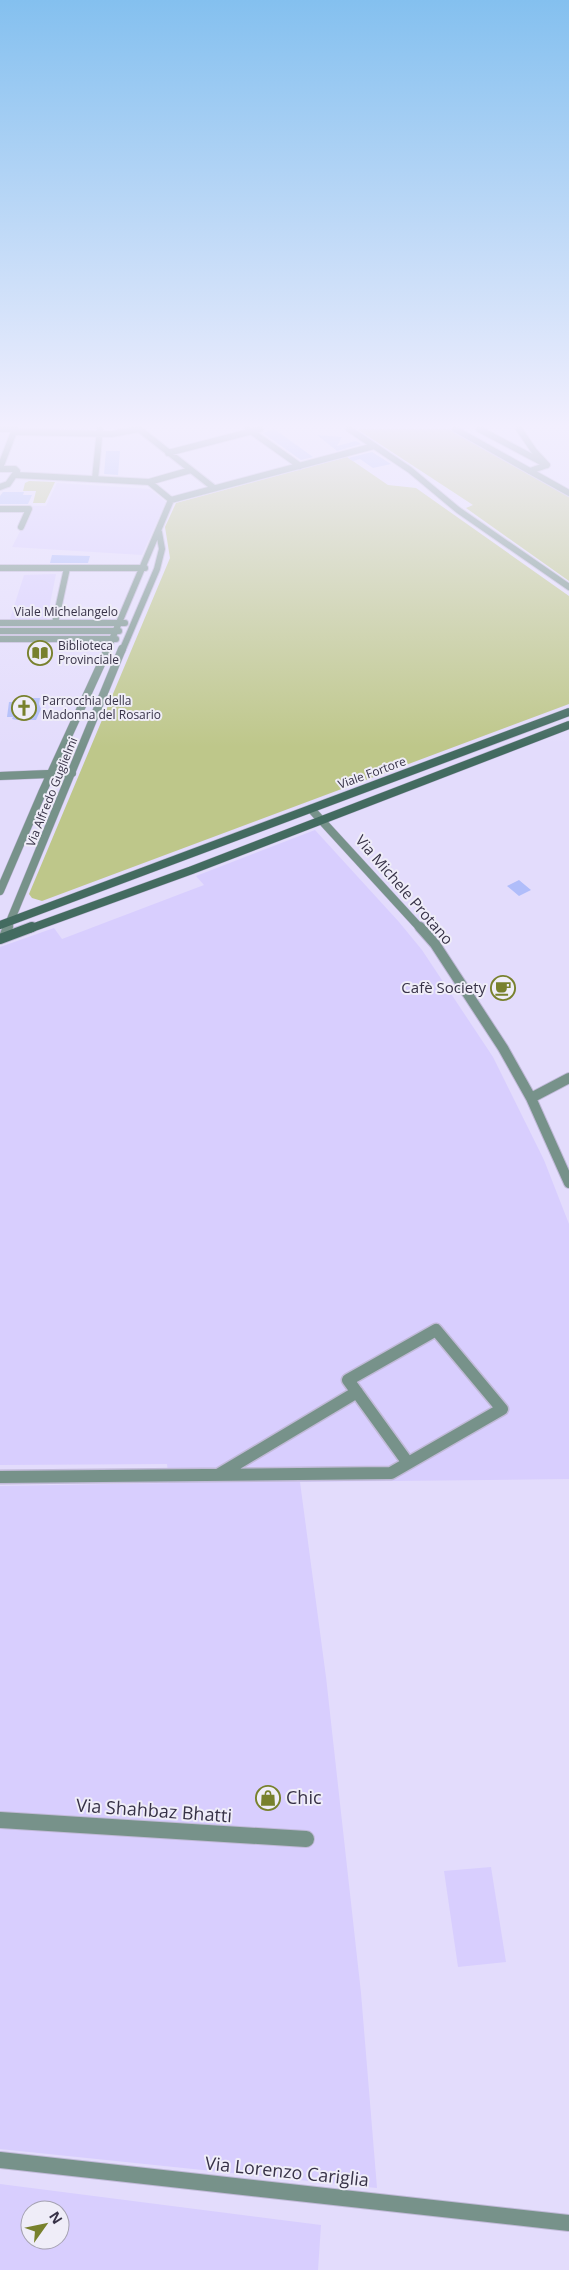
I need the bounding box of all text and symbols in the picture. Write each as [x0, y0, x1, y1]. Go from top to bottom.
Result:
street label: Viale Michelangelo [14, 603, 118, 620]
place label: Biblioteca Provinciale [58, 637, 119, 668]
library icon: Biblioteca Provinciale [27, 640, 53, 666]
place label: Parrocchia della Madonna del Rosario [42, 692, 161, 723]
church icon: Parrocchia della Madonna del Rosario [11, 695, 37, 721]
street label: Via Alfredo Guglielmi [22, 735, 81, 849]
street label: Viale Fortore [335, 752, 408, 793]
street label: Via Michele Protano [352, 830, 458, 948]
cafe icon: Cafè Society [490, 975, 516, 1001]
place label: Cafè Society [401, 977, 486, 997]
shop icon: Chic [255, 1785, 281, 1811]
place label: Chic [286, 1785, 322, 1809]
street label: Via Shahbaz Bhatti [75, 1793, 233, 1827]
street label: Via Lorenzo Cariglia [204, 2150, 370, 2192]
north arrow [20, 2200, 70, 2250]
text: N [45, 2208, 67, 2228]

